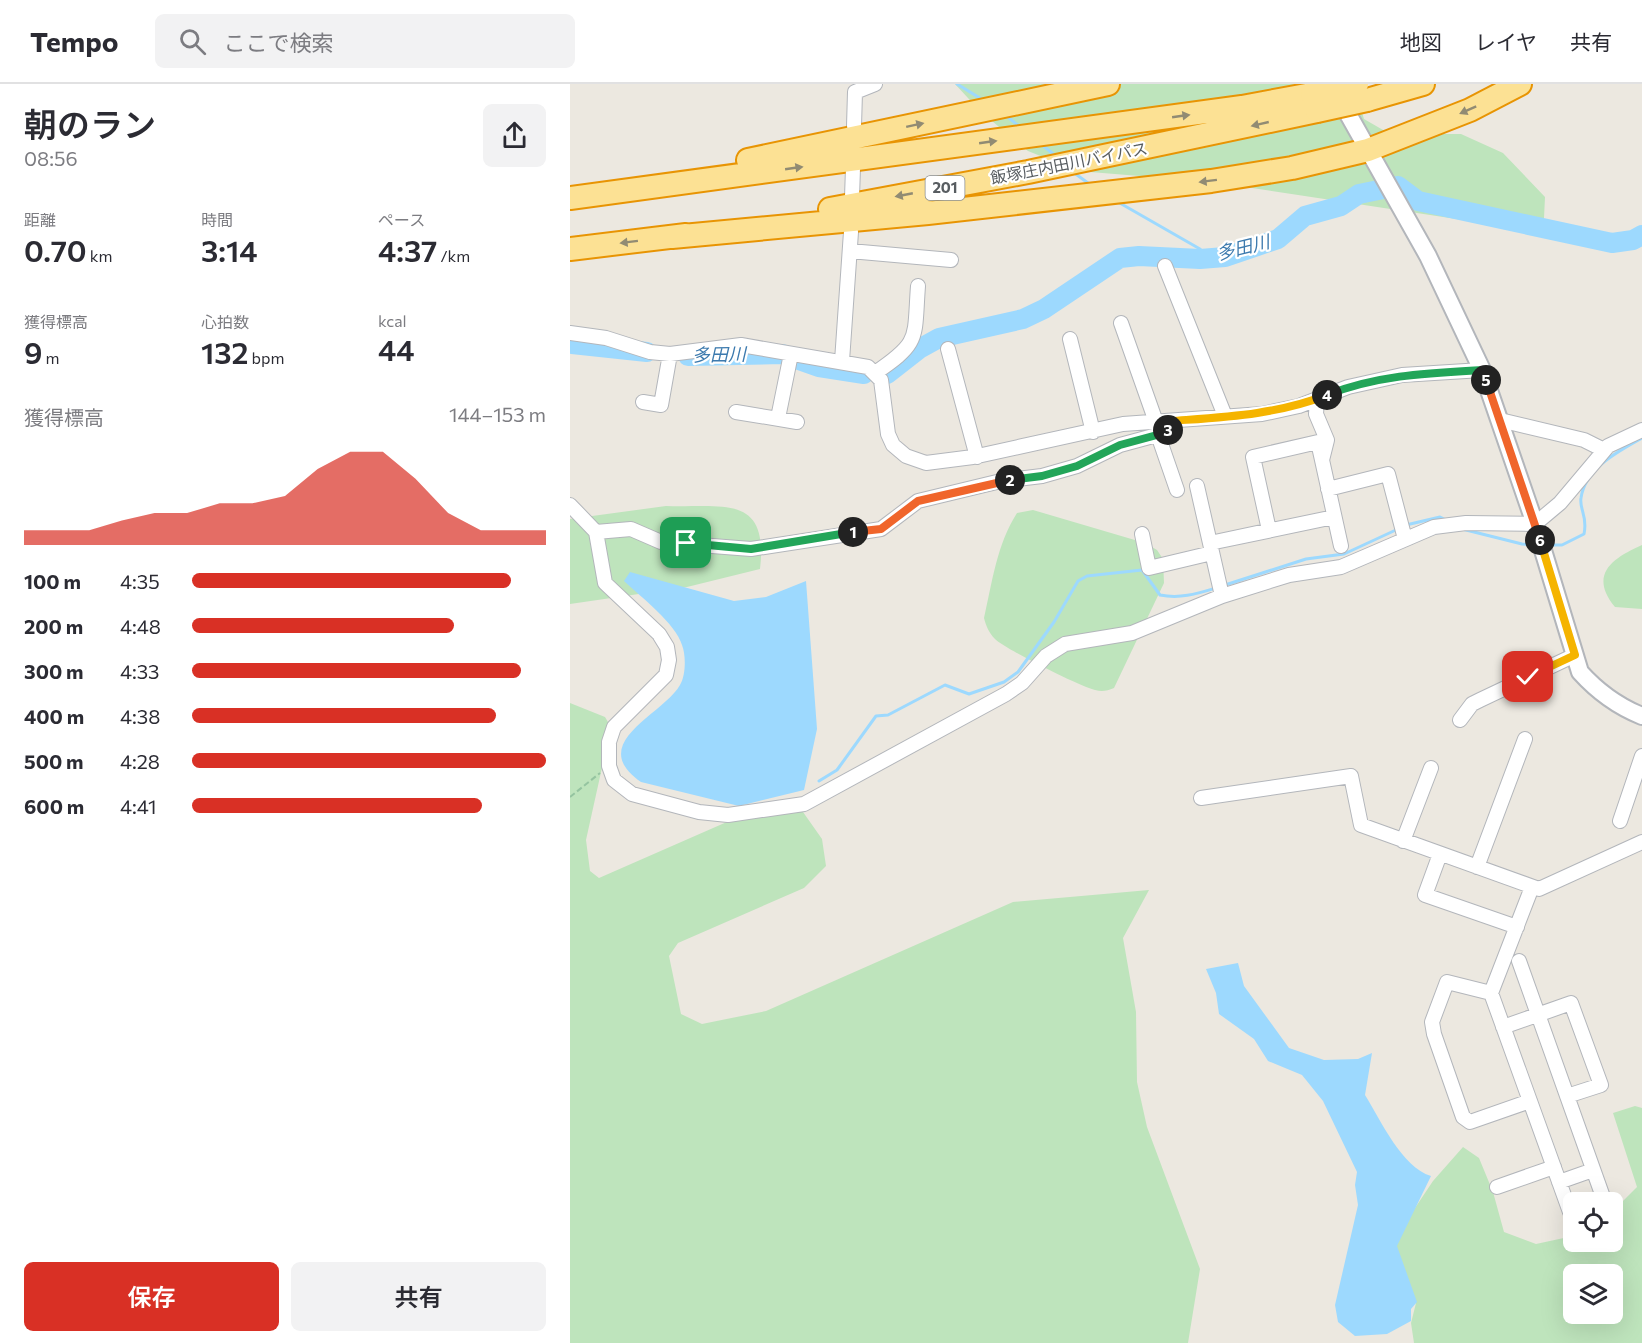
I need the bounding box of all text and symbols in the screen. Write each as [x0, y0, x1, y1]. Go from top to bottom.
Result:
search box [155, 14, 575, 68]
text: Tempo [30, 24, 119, 58]
icon: search [176, 25, 209, 58]
text: ここで検索 [224, 29, 334, 56]
text: 地図 [1400, 29, 1442, 54]
text: レイヤ [1475, 29, 1537, 54]
text: 共有 [1570, 29, 1612, 54]
text: 朝のラン [24, 103, 156, 144]
button: share [483, 104, 546, 167]
one-way arrow [1459, 106, 1476, 115]
one-way arrow [1172, 111, 1191, 120]
one-way arrow [906, 119, 924, 129]
one-way arrow [1251, 119, 1269, 129]
one-way arrow [978, 137, 997, 146]
street label: 飯塚庄内田川バイパス [989, 138, 1149, 187]
text: 08:56 [24, 146, 78, 170]
one-way arrow [785, 163, 804, 172]
road number: 201 [926, 176, 964, 200]
one-way arrow [1198, 176, 1217, 186]
one-way arrow [894, 191, 913, 200]
text: 距離 [24, 210, 56, 229]
text: 時間 [201, 210, 233, 229]
text: ペース [378, 210, 425, 229]
water label: 多田川 [1214, 229, 1274, 264]
text: 0.70 [24, 231, 87, 268]
text: 3:14 [201, 231, 258, 268]
text: 4:37 [378, 231, 437, 268]
one-way arrow [619, 237, 638, 247]
text: km [87, 246, 112, 265]
text: /km [437, 246, 470, 265]
text: kcal [378, 311, 407, 330]
text: 獲得標高 [24, 312, 88, 331]
text: 心拍数 [201, 312, 249, 331]
text: 44 [378, 330, 415, 367]
text: 9 [24, 333, 42, 370]
text: 132 [201, 333, 248, 370]
water label: 多田川 [692, 342, 748, 365]
text: m [42, 348, 59, 367]
text: bpm [248, 348, 284, 367]
pin: 5 [1471, 365, 1501, 395]
text: 5 [1481, 370, 1491, 389]
pin: 4 [1312, 380, 1342, 410]
text: 4 [1322, 385, 1332, 404]
text: 144–153 m [449, 402, 546, 426]
text: 獲得標高 [24, 405, 104, 429]
pin: 3 [1153, 415, 1183, 445]
text: 3 [1163, 420, 1173, 439]
pin: 2 [995, 465, 1025, 495]
text: 2 [1005, 470, 1015, 489]
pin [660, 517, 711, 568]
pin: 1 [838, 517, 868, 547]
text: 1 [849, 522, 857, 541]
pin: 6 [1525, 525, 1555, 555]
icon: arrive [669, 526, 702, 559]
text: 6 [1535, 530, 1545, 549]
text: 100 m [24, 569, 81, 593]
text: 4:35 [120, 569, 160, 593]
text: 200 m [24, 614, 83, 638]
text: 4:48 [120, 614, 161, 638]
pin [1502, 651, 1553, 702]
text: 300 m [24, 659, 84, 683]
text: 4:33 [120, 659, 160, 683]
icon: check [1511, 660, 1544, 693]
text: 400 m [24, 704, 84, 728]
text: 4:38 [120, 704, 160, 728]
text: 500 m [24, 749, 84, 773]
text: 4:28 [120, 749, 160, 773]
text: 600 m [24, 794, 84, 818]
text: 4:41 [120, 794, 157, 818]
map controls [1563, 1192, 1623, 1324]
button: locate [1563, 1192, 1623, 1252]
button: 保存 [24, 1262, 279, 1331]
button: 共有 [291, 1262, 546, 1331]
button: layers [1563, 1264, 1623, 1324]

